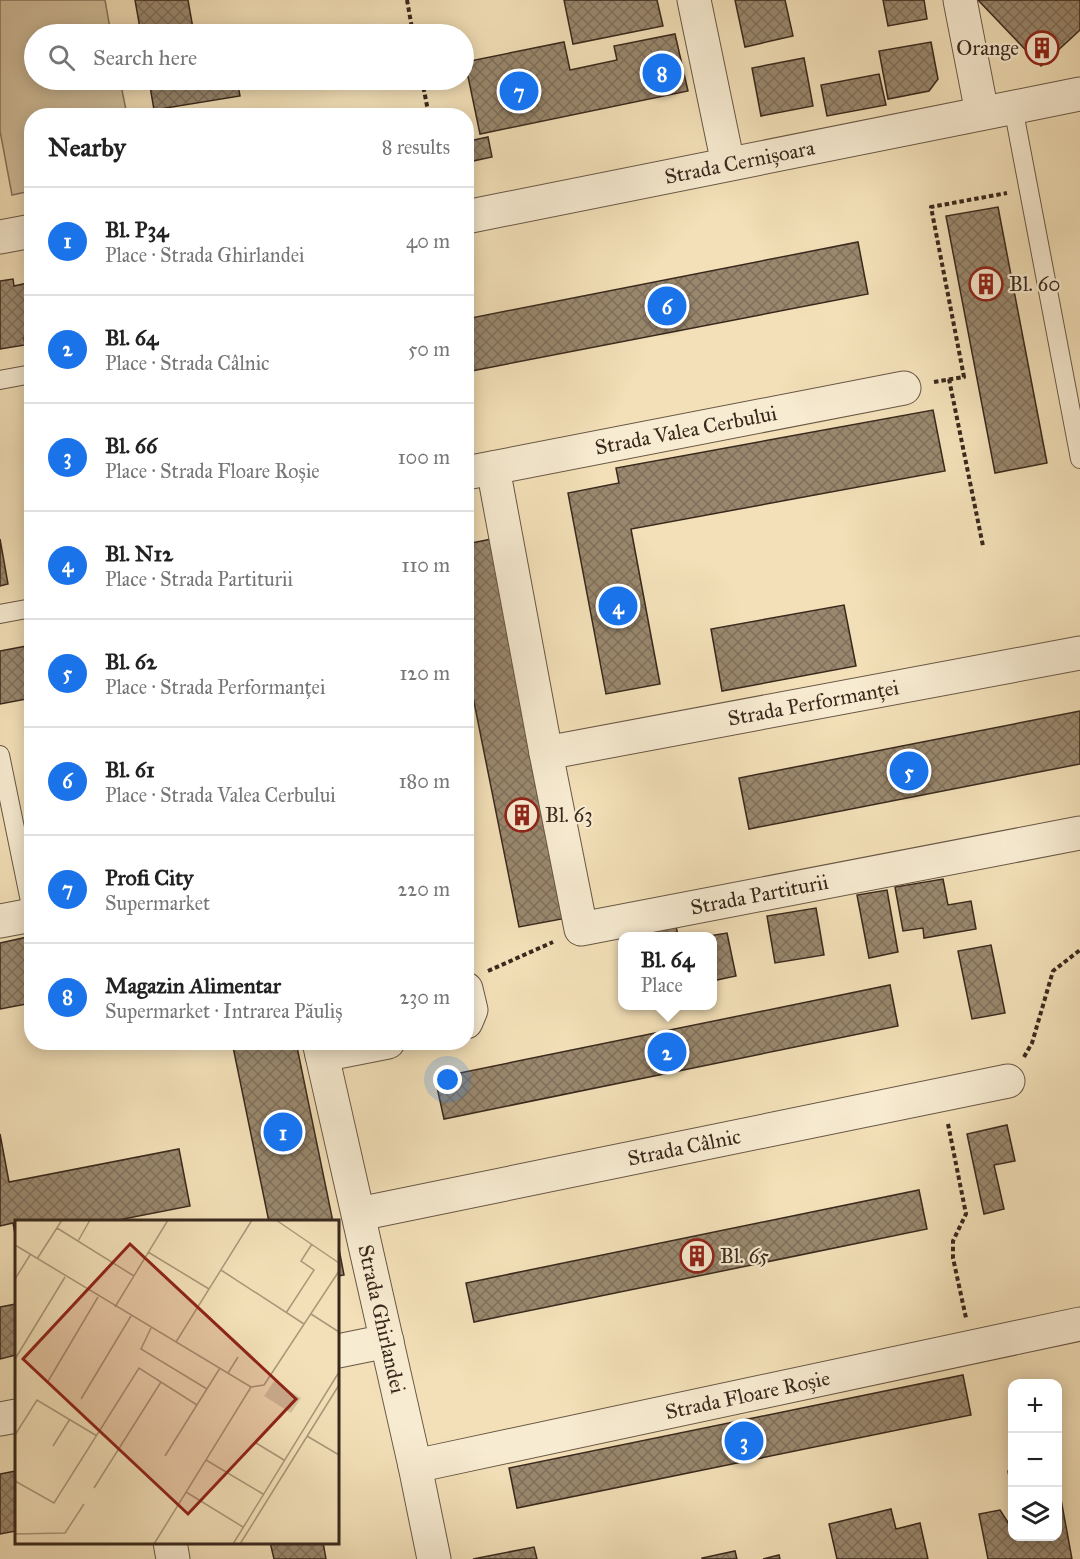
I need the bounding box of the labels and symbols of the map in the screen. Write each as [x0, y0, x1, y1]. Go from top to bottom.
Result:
building icon: Orange [1024, 30, 1060, 66]
place label: Orange [956, 35, 1019, 61]
pin: 8 [642, 50, 682, 96]
pin: 7 [500, 68, 538, 113]
street label: Strada Cernișoara [662, 134, 817, 190]
building icon: Bl. 60 [968, 266, 1004, 302]
place label: Bl. 60 [1009, 271, 1060, 297]
pin: 6 [648, 284, 686, 328]
street label: Strada Valea Cerbului [593, 400, 779, 461]
pin: 4 [598, 584, 638, 628]
street label: Strada Performanței [726, 674, 901, 732]
pin: 5 [890, 748, 928, 794]
building icon: Bl. 63 [504, 797, 540, 833]
place label: Bl. 63 [545, 802, 593, 828]
street label: Strada Partiturii [688, 869, 831, 921]
pin: 2 [648, 1030, 686, 1074]
your location [433, 1065, 462, 1094]
pin: 1 [264, 1110, 302, 1154]
street label: Strada Câlnic [625, 1123, 743, 1172]
inset map [15, 1220, 339, 1544]
building icon: Bl. 65 [679, 1238, 715, 1274]
street label: Strada Ghirlandei [352, 1242, 411, 1396]
place label: Bl. 65 [720, 1243, 769, 1269]
street label: Strada Floare Roșie [663, 1365, 832, 1425]
pin: 3 [724, 1418, 764, 1464]

